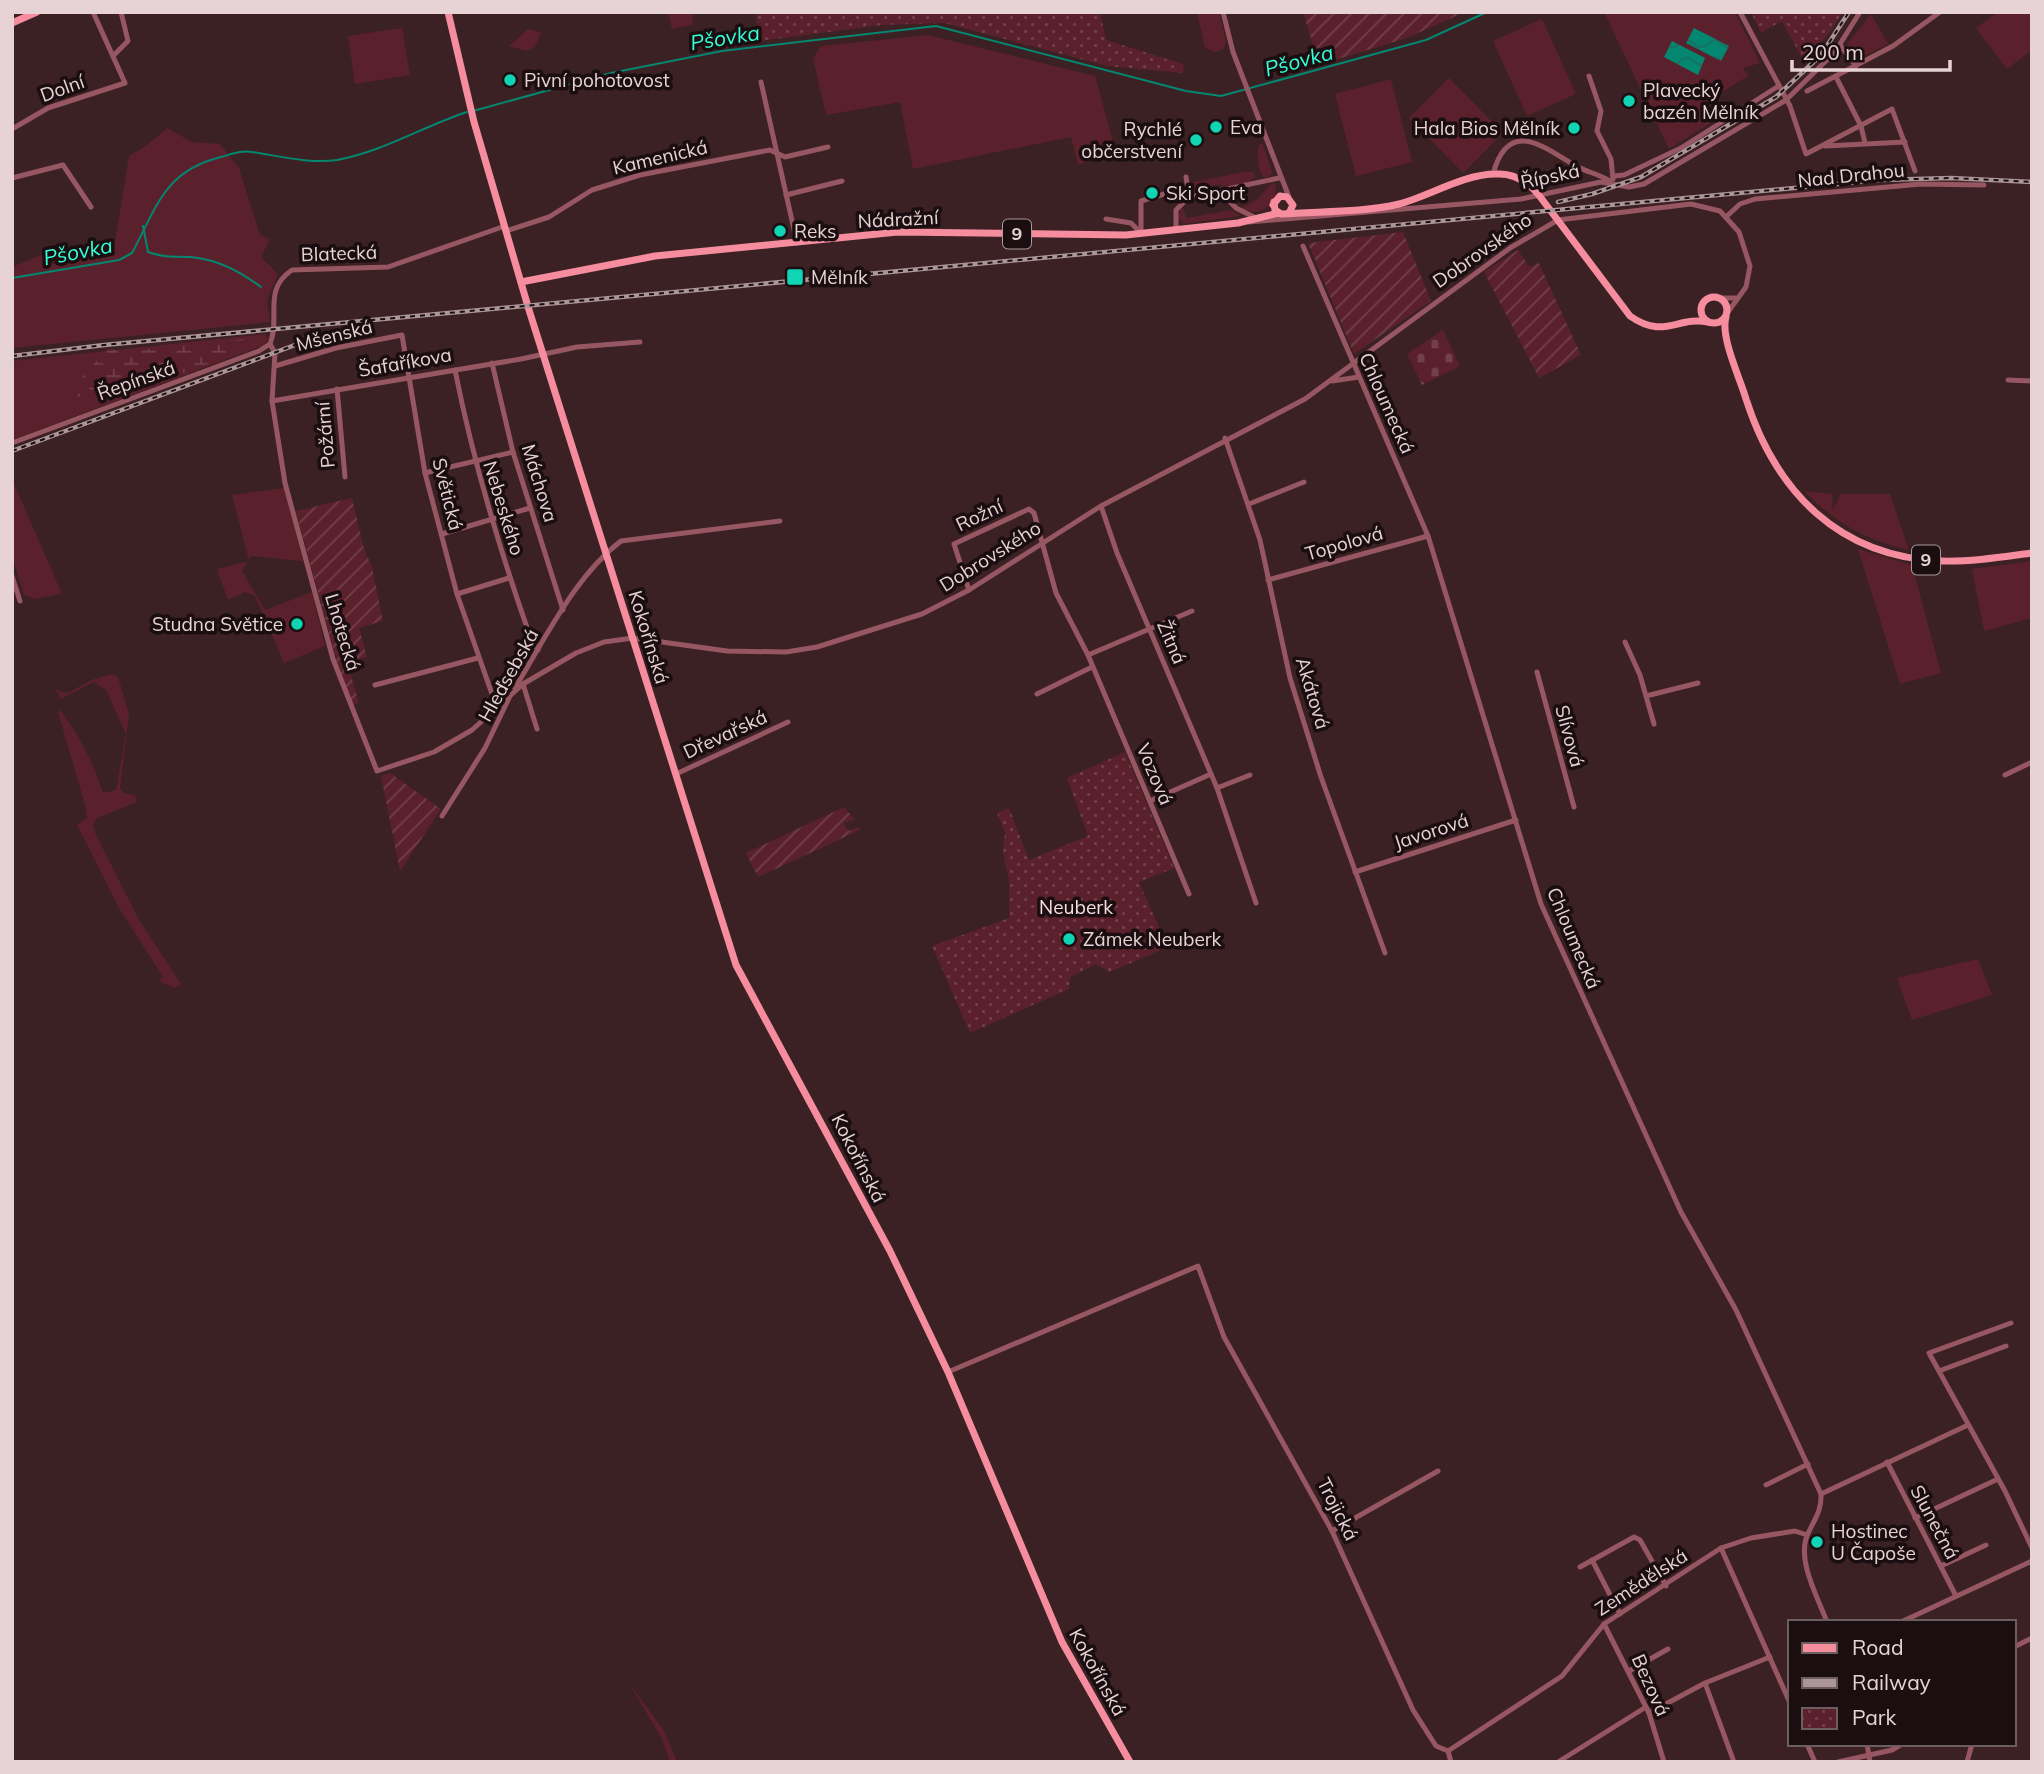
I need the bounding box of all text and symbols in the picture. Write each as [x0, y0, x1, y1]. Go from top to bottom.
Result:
water label: Pšovka [688, 19, 761, 55]
scale bar [1792, 28, 1950, 72]
water label: Pšovka [1262, 38, 1336, 82]
text: 200 m [1802, 39, 1864, 65]
street label: Dolní [37, 68, 89, 107]
place label: Pivní pohotovost [524, 68, 670, 92]
marker: Pivní pohotovost [502, 72, 518, 88]
place label: Plavecký bazén Mělník [1643, 78, 1759, 124]
marker: Plavecký bazén Mělník [1621, 93, 1637, 109]
place label: Eva [1230, 115, 1262, 139]
place label: Hala Bios Mělník [1414, 116, 1560, 140]
place label: Rychlé občerstvení [1081, 117, 1183, 163]
marker: Eva [1208, 119, 1224, 135]
marker: Hala Bios Mělník [1566, 120, 1582, 136]
marker: Rychlé občerstvení [1188, 132, 1204, 148]
street label: Kamenická [610, 134, 710, 180]
street label: Nad Drahou [1796, 157, 1906, 193]
street label: Řípská [1518, 158, 1582, 194]
place label: Ski Sport [1166, 181, 1246, 205]
marker: Ski Sport [1144, 185, 1160, 201]
street label: Nádražní [857, 205, 940, 233]
street label: Dobrovského [1428, 207, 1536, 293]
place label: Reks [794, 219, 836, 243]
road number: 9 [1003, 220, 1031, 248]
marker: Reks [772, 223, 788, 239]
water label: Pšovka [41, 232, 115, 270]
street label: Blatecká [300, 240, 378, 266]
place label: Mělník [811, 265, 868, 289]
marker: Mělník [785, 267, 805, 287]
street label: Mšenská [293, 314, 375, 356]
street label: Šafaříkova [357, 342, 453, 382]
street label: Chloumecká [1354, 349, 1420, 457]
street label: Řepínská [94, 355, 178, 405]
street label: Požární [310, 399, 340, 469]
street label: Máchova [517, 441, 563, 525]
street label: Světická [427, 455, 469, 533]
street label: Nebeského [478, 458, 530, 558]
street label: Rožní [952, 493, 1008, 536]
street label: Dobrovského [935, 515, 1045, 597]
street label: Topolová [1302, 520, 1386, 566]
road number: 9 [1912, 546, 1940, 574]
street label: Kokořínská [623, 587, 675, 687]
street label: Lhotecká [320, 590, 366, 674]
place label: Studna Světice [152, 612, 283, 636]
marker: Studna Světice [289, 616, 305, 632]
street label: Žitná [1152, 617, 1192, 667]
street label: Hleďsebská [473, 624, 543, 726]
street label: Akátová [1291, 654, 1335, 732]
street label: Slívová [1550, 702, 1590, 770]
street label: Dřevařská [679, 704, 771, 764]
street label: Vozová [1131, 740, 1179, 808]
street label: Javorová [1391, 808, 1471, 854]
street label: Chloumecká [1542, 884, 1606, 992]
park label: Neuberk [1039, 895, 1113, 919]
place label: Zámek Neuberk [1083, 927, 1222, 951]
marker: Zámek Neuberk [1061, 931, 1077, 947]
street label: Kokořínská [826, 1110, 892, 1206]
street label: Trojická [1312, 1474, 1364, 1544]
street label: Slunečná [1905, 1481, 1965, 1563]
place label: Hostinec U Čapoše [1831, 1519, 1916, 1565]
marker: Hostinec U Čapoše [1809, 1534, 1825, 1550]
street label: Zemědělská [1590, 1543, 1692, 1621]
legend [1788, 1620, 2016, 1746]
street label: Kokořínská [1064, 1624, 1132, 1720]
text: Road [1852, 1634, 1903, 1660]
street label: Bezová [1627, 1650, 1675, 1720]
text: Railway [1852, 1669, 1931, 1695]
text: Park [1852, 1704, 1896, 1730]

